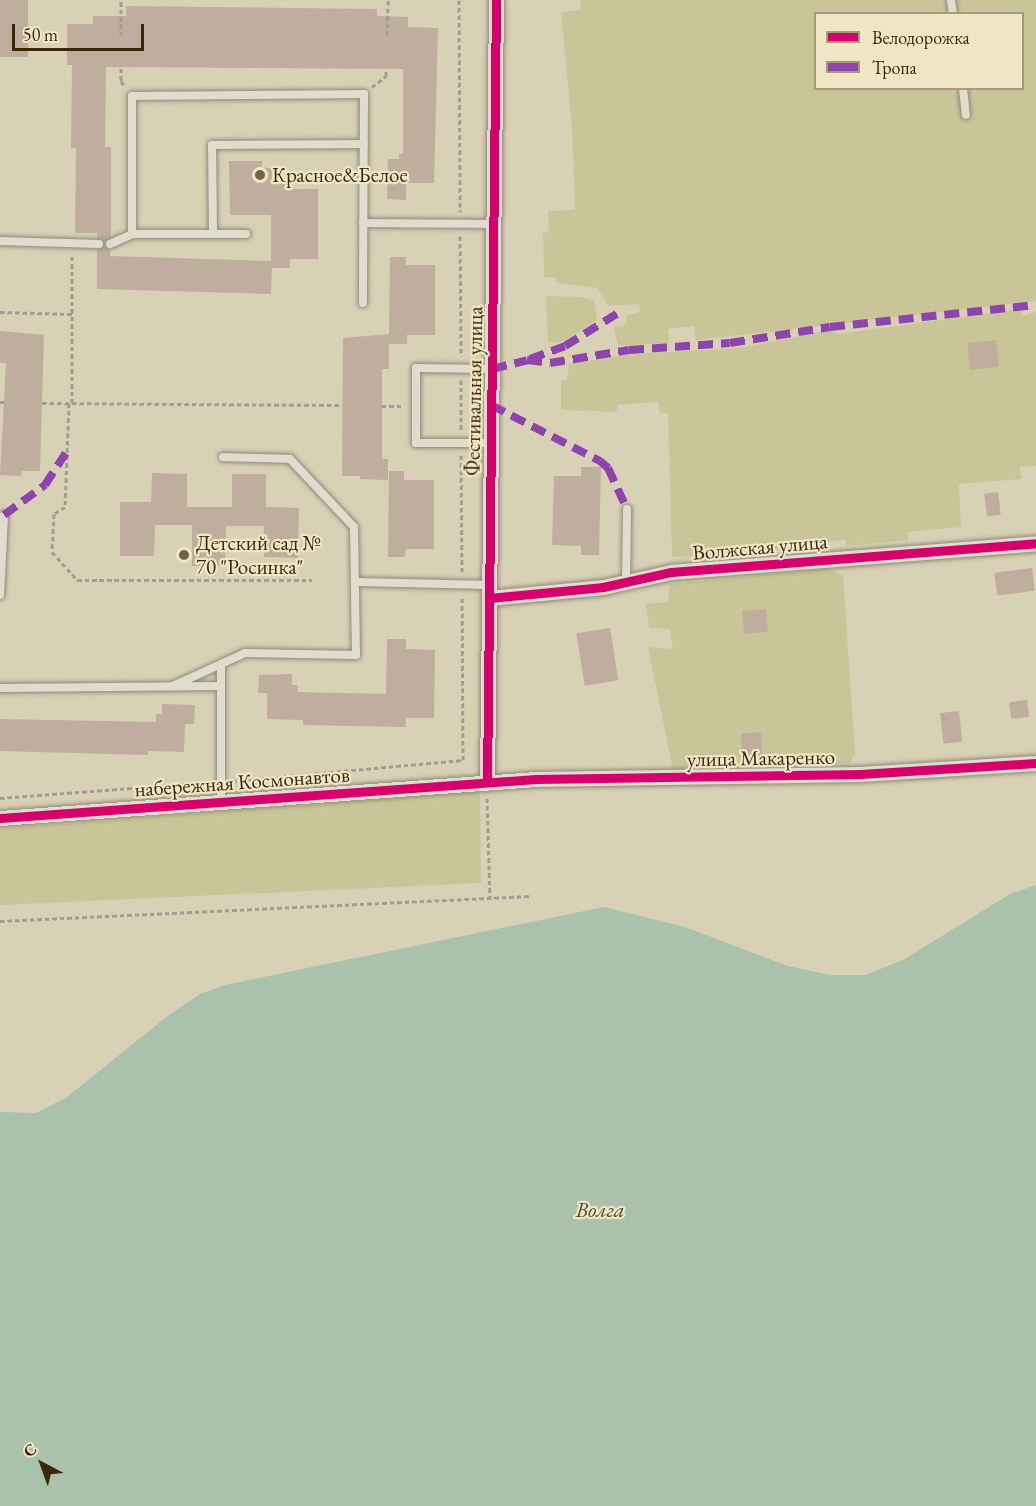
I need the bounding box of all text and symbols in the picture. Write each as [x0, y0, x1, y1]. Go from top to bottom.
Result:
scale bar [15, 12, 147, 50]
legend [814, 12, 1024, 90]
text: 50 m [23, 23, 58, 46]
text: Велодорожка [872, 26, 970, 49]
text: Тропа [872, 56, 917, 79]
place label: Красное&Белое [272, 162, 408, 188]
marker: Красное&Белое [253, 168, 267, 182]
street label: Фестивальная улица [460, 306, 488, 476]
street label: Волжская улица [691, 529, 829, 565]
place label: Детский сад № 70 "Росинка" [196, 530, 321, 580]
marker: Детский сад № 70 "Росинка" [177, 548, 191, 562]
street label: улица Макаренко [687, 744, 835, 772]
street label: набережная Космонавтов [134, 762, 350, 802]
water label: Волга [575, 1197, 625, 1223]
north arrow [12, 1434, 72, 1494]
text: С [19, 1438, 41, 1462]

